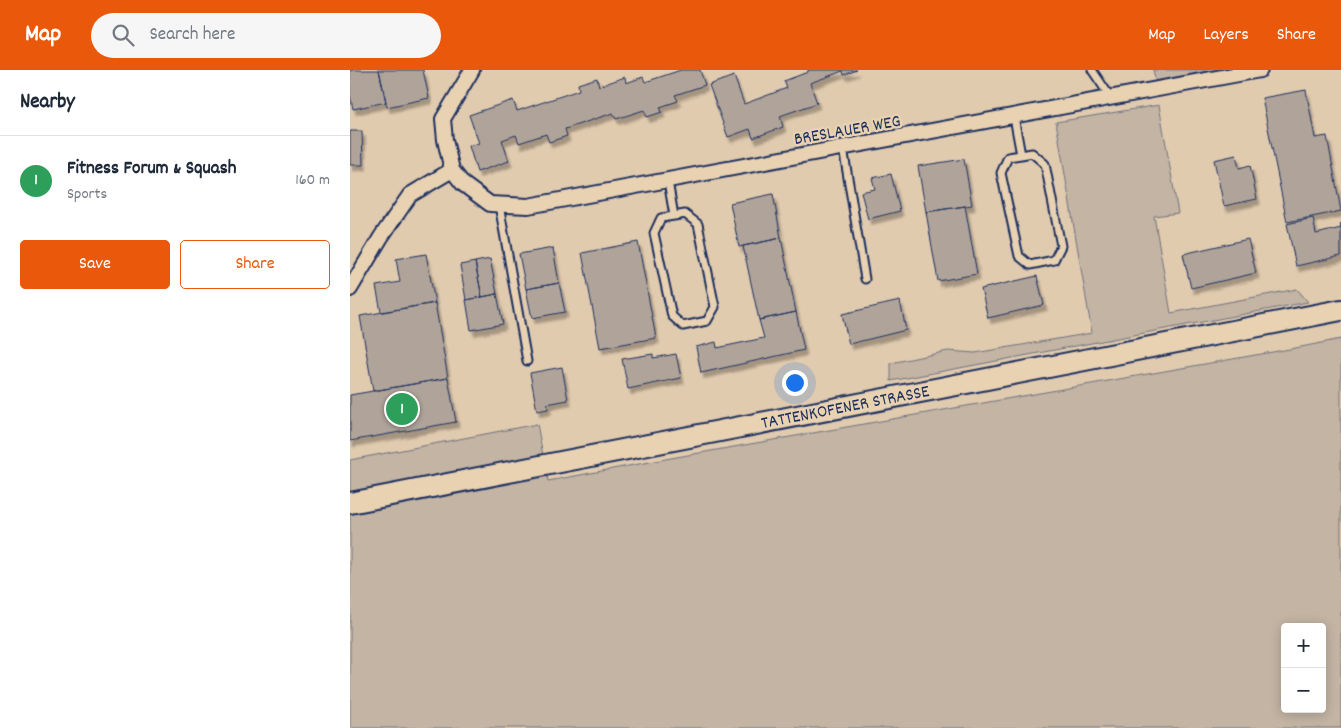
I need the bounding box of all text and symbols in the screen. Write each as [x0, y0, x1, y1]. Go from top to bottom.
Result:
search box [91, 13, 441, 58]
text: Map [25, 18, 61, 52]
icon: search [109, 21, 137, 49]
text: Search here [149, 22, 235, 49]
text: Map [1148, 23, 1175, 48]
text: Layers [1203, 23, 1249, 48]
text: Share [1277, 23, 1316, 48]
text: Nearby [20, 88, 75, 118]
street label: BRESLAUER WEG [792, 110, 903, 153]
text: Fitness Forum & Squash [67, 156, 236, 183]
text: 1 [34, 169, 38, 192]
text: 160 m [295, 169, 330, 192]
text: Sports [67, 183, 107, 206]
button: Save [20, 240, 170, 289]
button: Share [180, 240, 330, 289]
your location [782, 370, 808, 396]
street label: TATTENKOFENER STRASSE [759, 380, 932, 437]
pin: 1 [386, 390, 418, 428]
map controls [1281, 623, 1326, 713]
button: + [1281, 623, 1326, 668]
button: − [1281, 668, 1326, 713]

